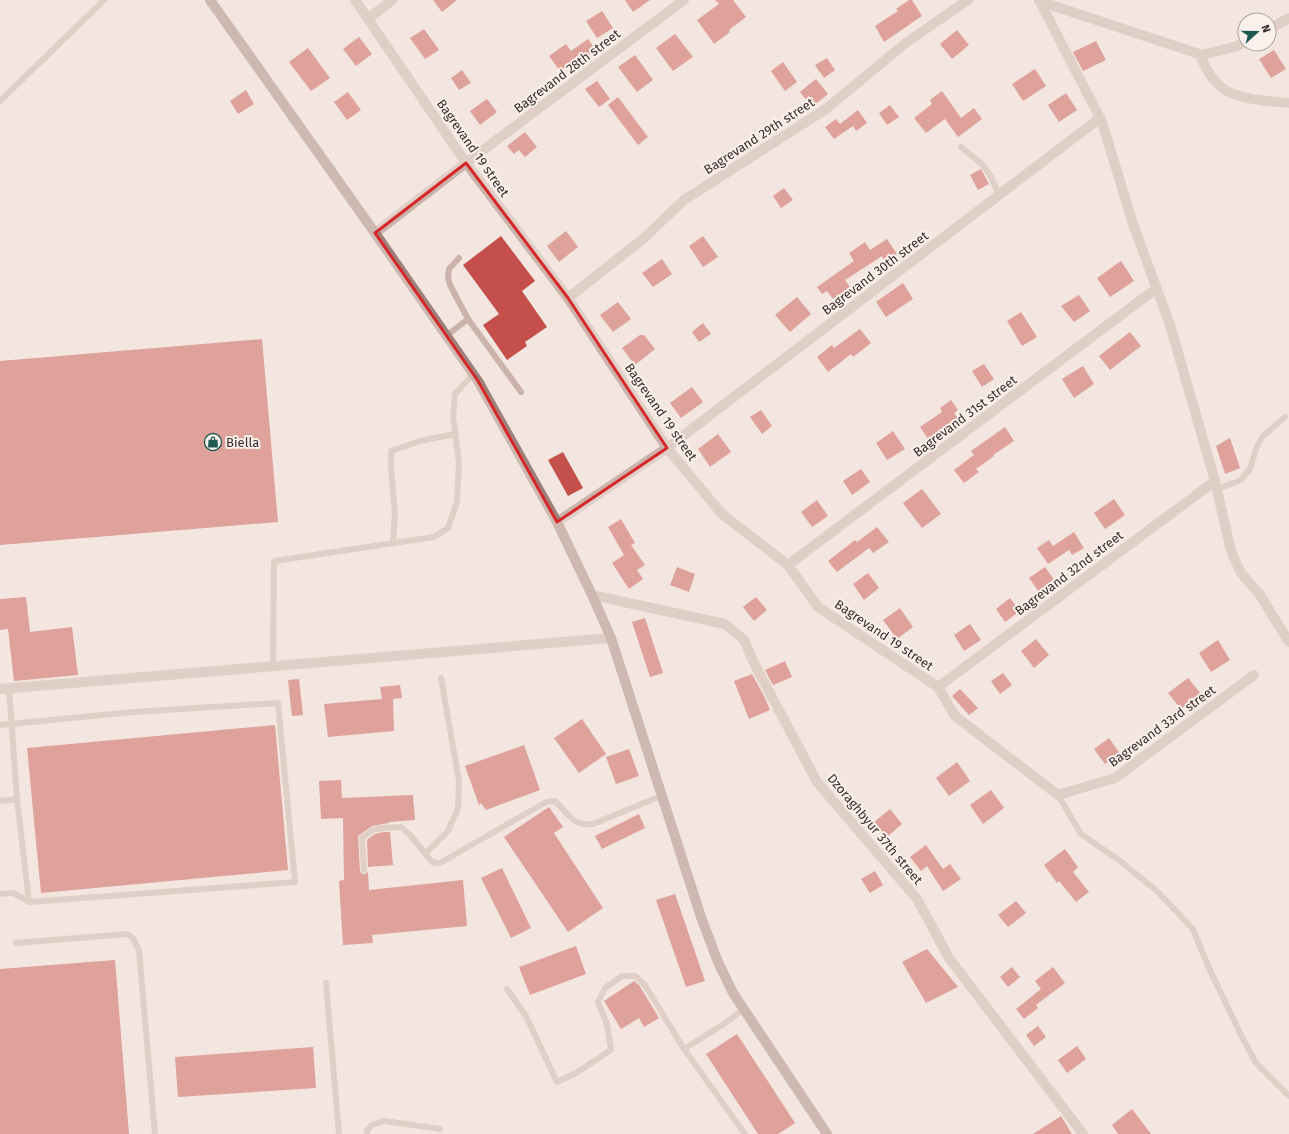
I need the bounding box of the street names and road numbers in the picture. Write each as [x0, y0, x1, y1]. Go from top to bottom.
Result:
street label: Bagrevand 28th street [511, 26, 623, 116]
street label: Bagrevand 29th street [701, 95, 817, 177]
street label: Bagrevand 19 street [434, 96, 512, 200]
street label: Bagrevand 30th street [819, 228, 931, 318]
street label: Bagrevand 19 street [622, 360, 700, 464]
street label: Bagrevand 31st street [910, 372, 1020, 460]
street label: Bagrevand 32nd street [1012, 527, 1126, 618]
street label: Bagrevand 19 street [832, 596, 936, 674]
street label: Bagrevand 33rd street [1106, 682, 1219, 770]
street label: Dzoraghbyur 37th street [824, 771, 926, 888]

